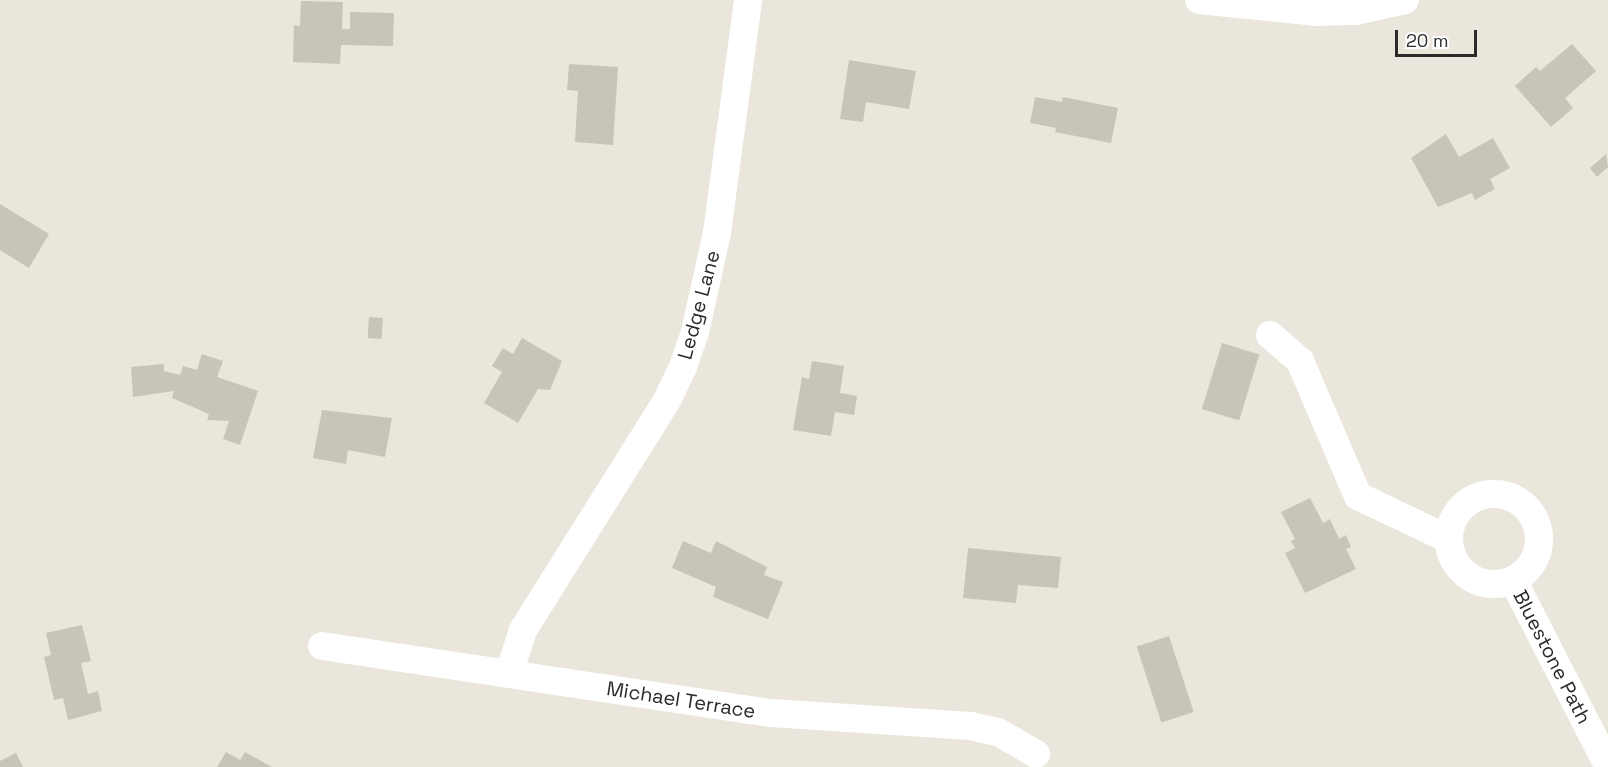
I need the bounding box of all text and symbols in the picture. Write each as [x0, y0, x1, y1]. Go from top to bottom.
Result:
scale bar [1398, 18, 1480, 56]
text: 20 m [1406, 29, 1449, 52]
street label: Ledge Lane [673, 248, 725, 362]
street label: Bluestone Path [1508, 586, 1596, 728]
street label: Michael Terrace [605, 676, 757, 724]

